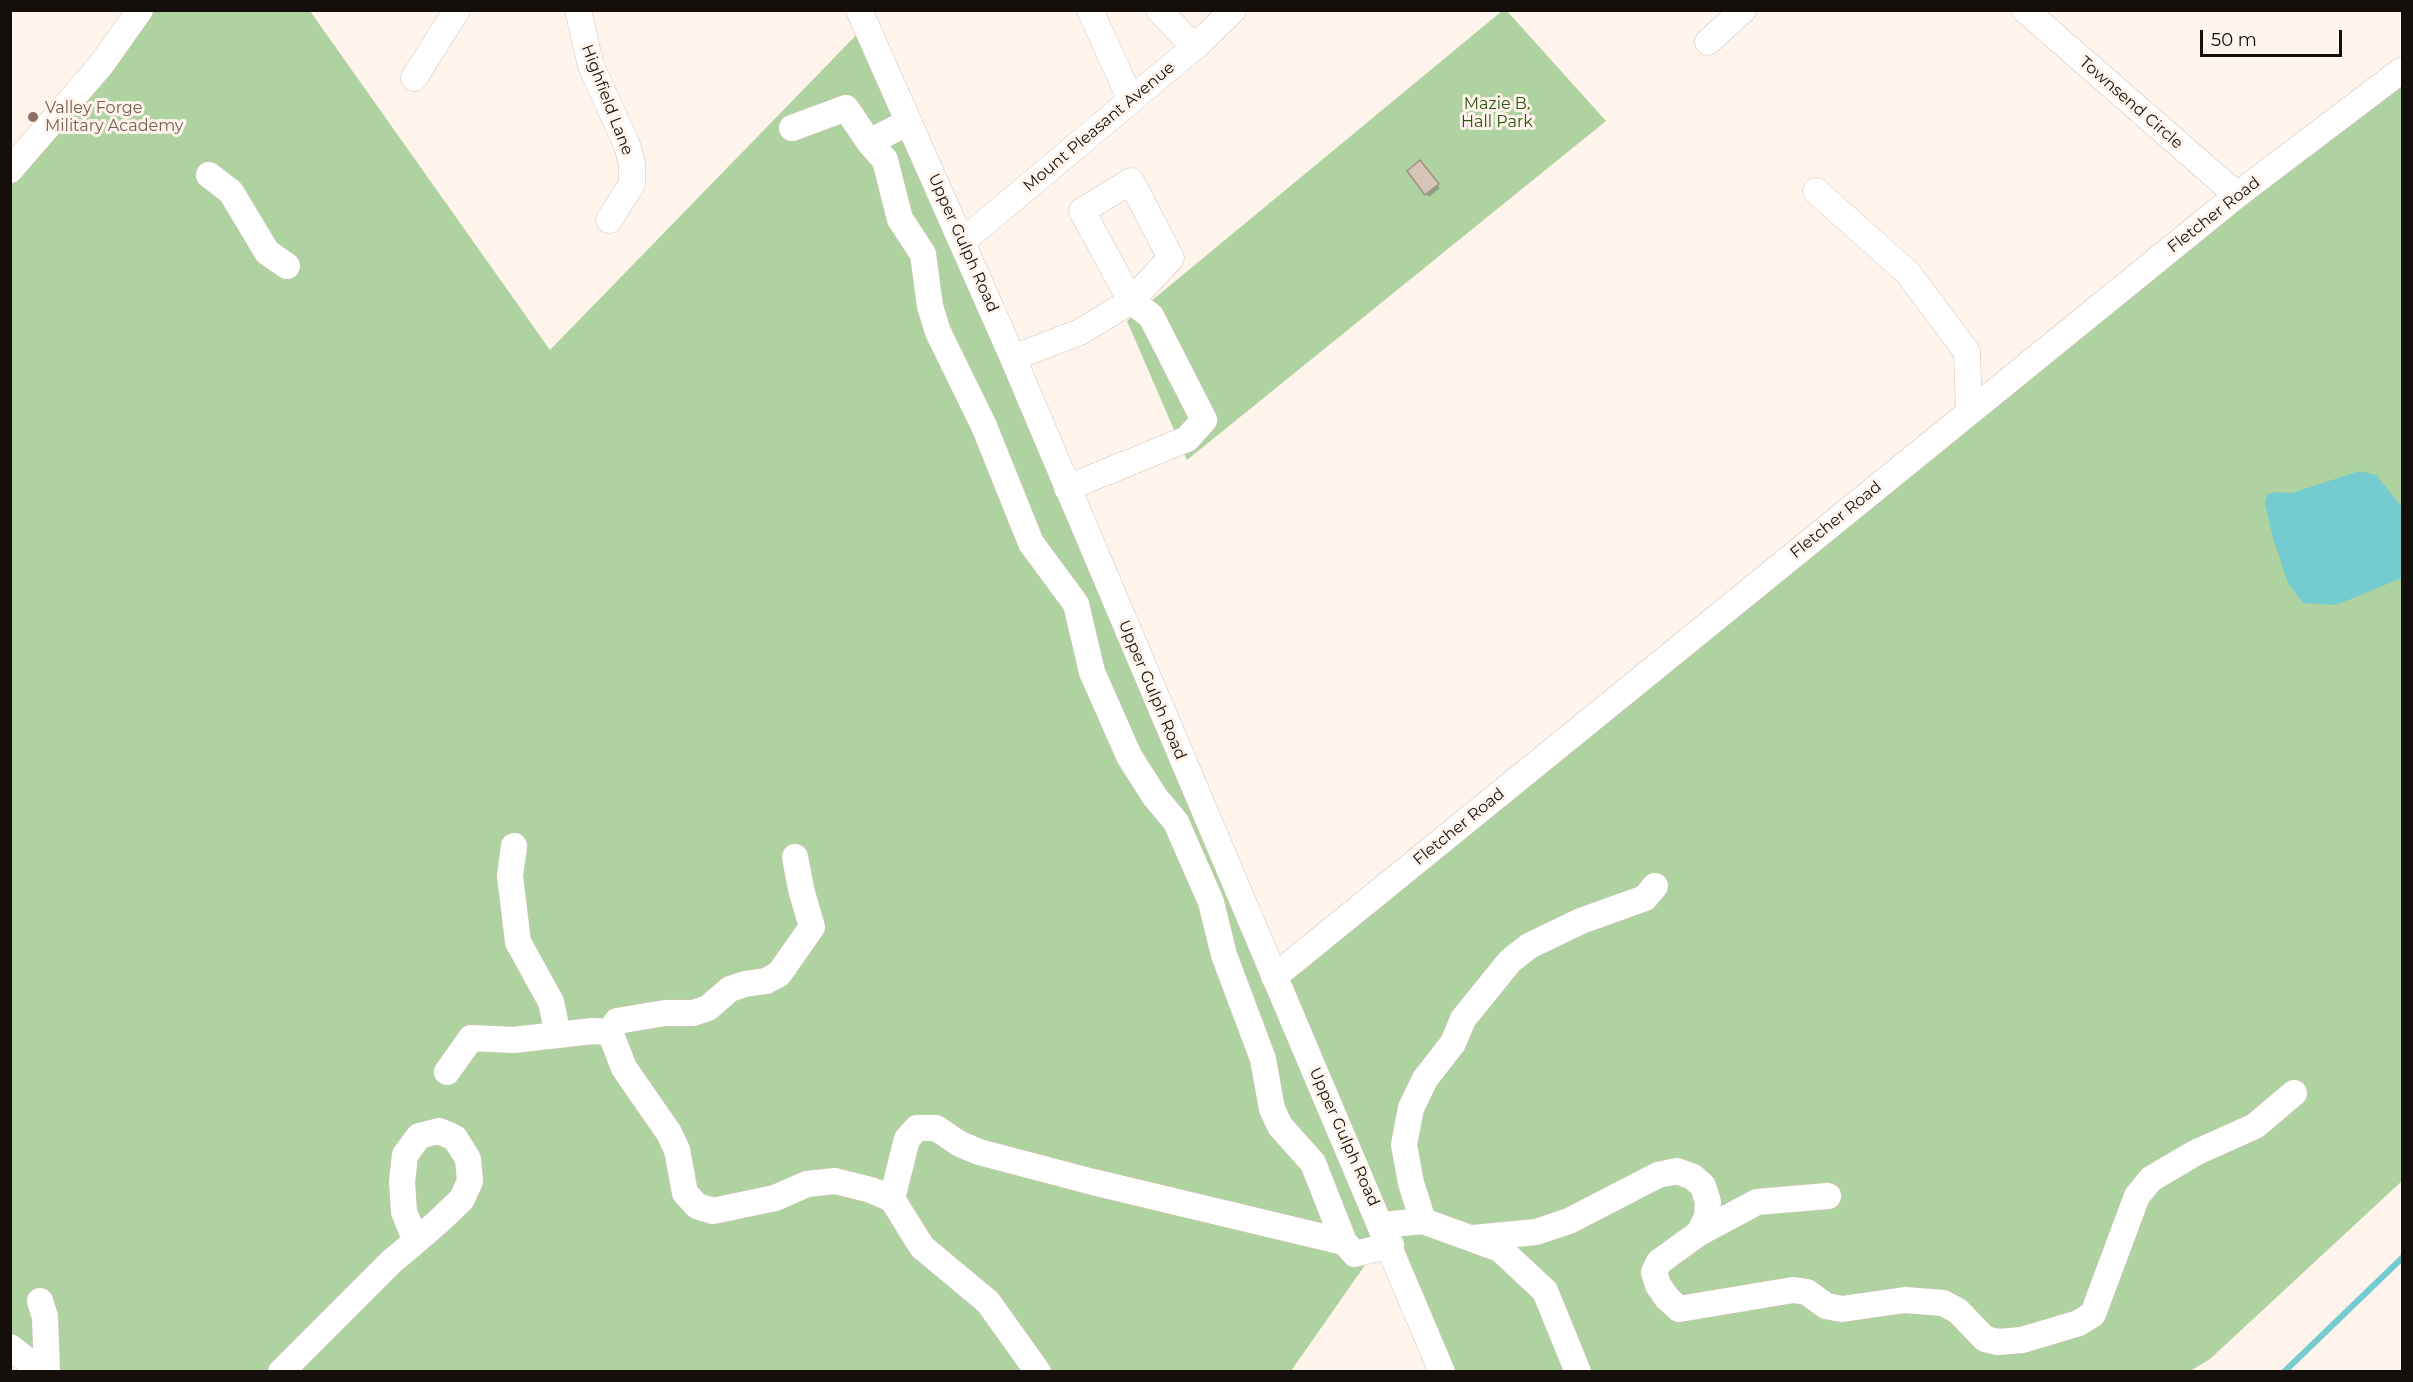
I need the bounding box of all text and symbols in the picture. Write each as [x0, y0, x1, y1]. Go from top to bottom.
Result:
scale bar [2203, 18, 2346, 56]
text: 50 m [2211, 29, 2257, 51]
street label: Highfield Lane [577, 42, 637, 158]
street label: Townsend Circle [2075, 53, 2187, 153]
street label: Mount Pleasant Avenue [1020, 58, 1178, 196]
park label: Mazie B. Hall Park [1461, 94, 1533, 132]
place label: Valley Forge Military Academy [45, 98, 184, 136]
marker: Valley Forge Military Academy [26, 110, 40, 124]
street label: Upper Gulph Road [924, 171, 1002, 315]
street label: Fletcher Road [2164, 173, 2264, 257]
street label: Fletcher Road [1786, 477, 1886, 563]
street label: Upper Gulph Road [1114, 617, 1190, 763]
street label: Fletcher Road [1409, 784, 1509, 870]
street label: Upper Gulph Road [1305, 1065, 1383, 1209]

